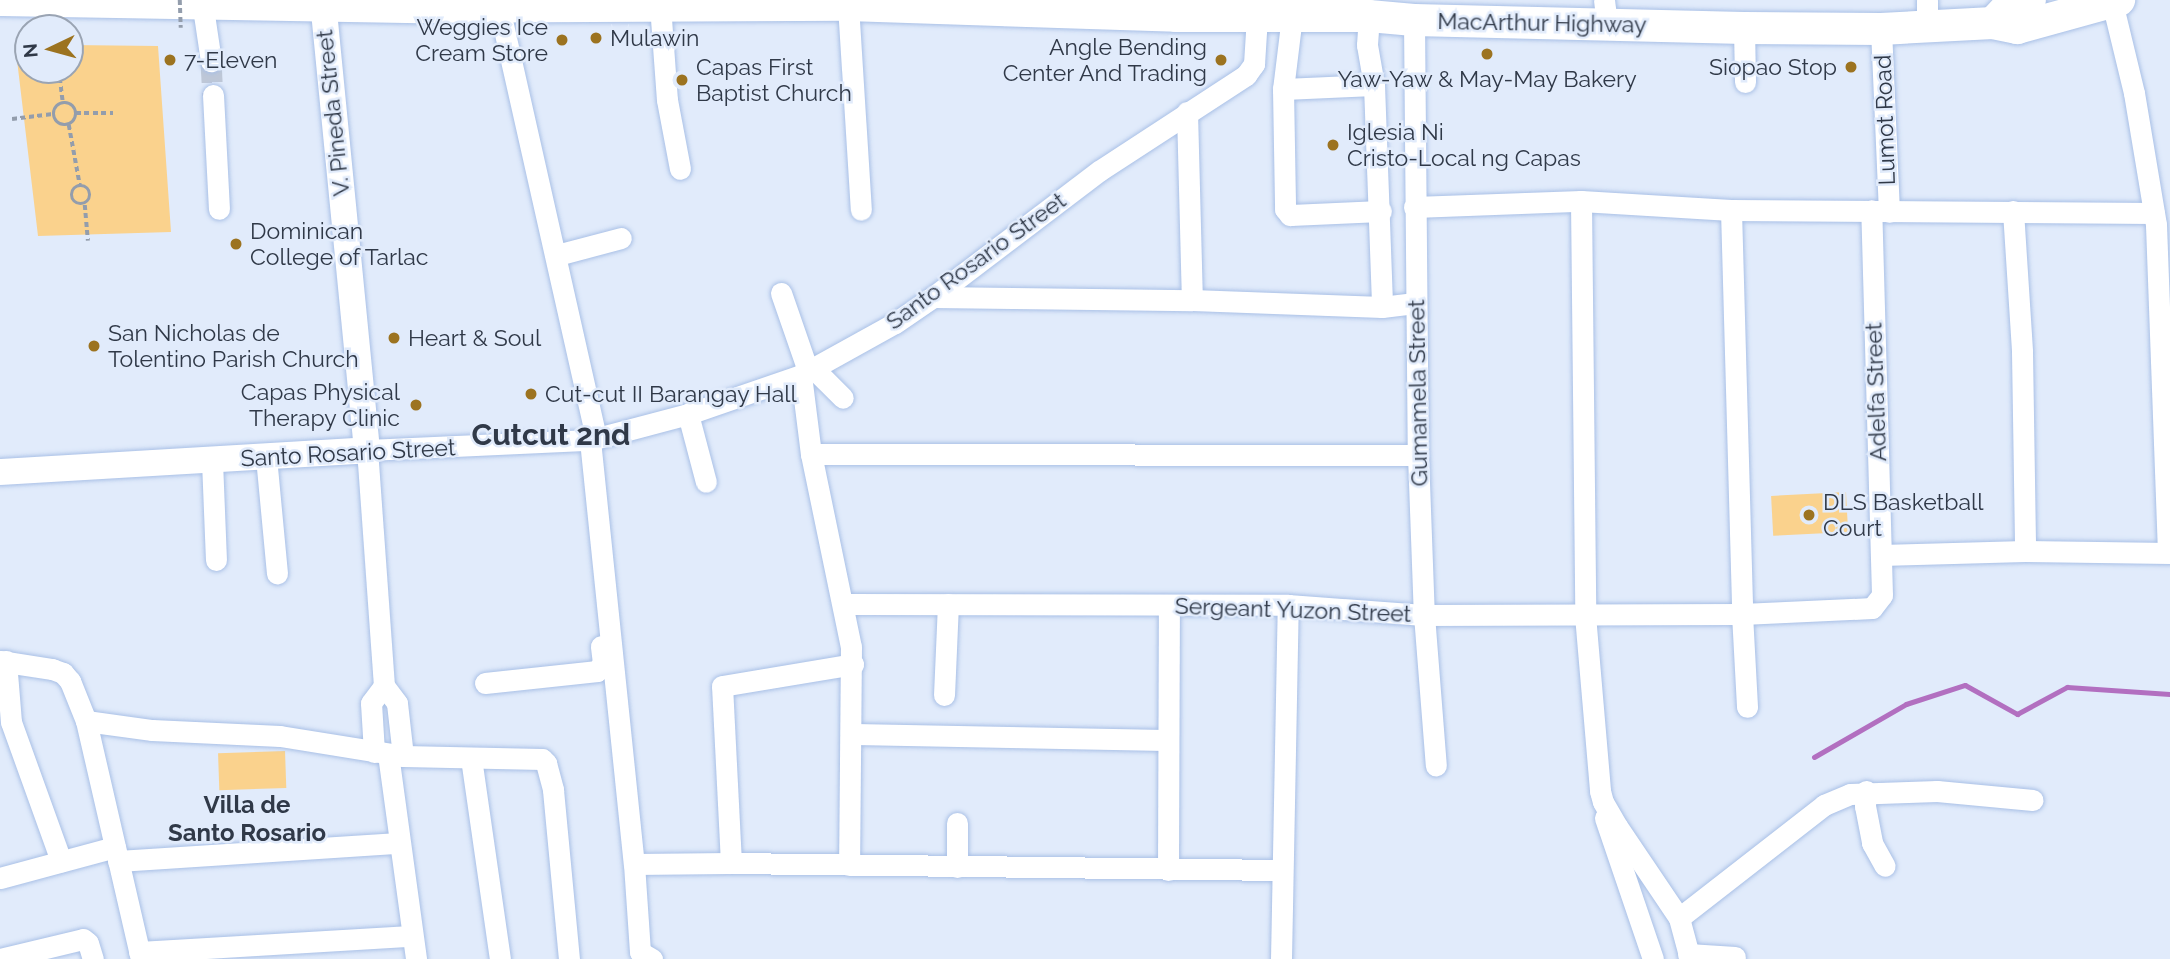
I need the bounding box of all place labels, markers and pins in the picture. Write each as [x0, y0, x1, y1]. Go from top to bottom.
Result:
place label: Weggies Ice Cream Store [415, 13, 548, 67]
place label: Mulawin [610, 24, 699, 52]
marker: Mulawin [588, 30, 604, 46]
marker: Weggies Ice Cream Store [554, 32, 570, 48]
place label: Angle Bending Center And Trading [1001, 33, 1207, 87]
place label: 7-Eleven [184, 46, 278, 74]
marker: Yaw-Yaw & May-May Bakery [1479, 46, 1495, 62]
marker: 7-Eleven [162, 52, 178, 68]
marker: Angle Bending Center And Trading [1213, 52, 1229, 68]
place label: Capas First Baptist Church [696, 53, 852, 107]
place label: Siopao Stop [1709, 53, 1837, 81]
marker: Siopao Stop [1843, 59, 1859, 75]
place label: Yaw-Yaw & May-May Bakery [1337, 65, 1637, 93]
marker: Capas First Baptist Church [674, 72, 690, 88]
place label: Iglesia Ni Cristo-Local ng Capas [1347, 118, 1582, 172]
marker: Iglesia Ni Cristo-Local ng Capas [1325, 137, 1341, 153]
place label: Dominican College of Tarlac [250, 217, 430, 271]
marker: Dominican College of Tarlac [228, 236, 244, 252]
place label: San Nicholas de Tolentino Parish Church [108, 319, 359, 373]
place label: Heart & Soul [408, 324, 541, 352]
marker: Heart & Soul [386, 330, 402, 346]
marker: San Nicholas de Tolentino Parish Church [86, 338, 102, 354]
place label: Capas Physical Therapy Clinic [241, 378, 400, 432]
place label: Cut-cut II Barangay Hall [545, 380, 797, 408]
marker: Cut-cut II Barangay Hall [523, 386, 539, 402]
marker: Capas Physical Therapy Clinic [406, 395, 426, 415]
place label: DLS Basketball Court [1823, 488, 1984, 542]
marker: DLS Basketball Court [1801, 507, 1817, 523]

